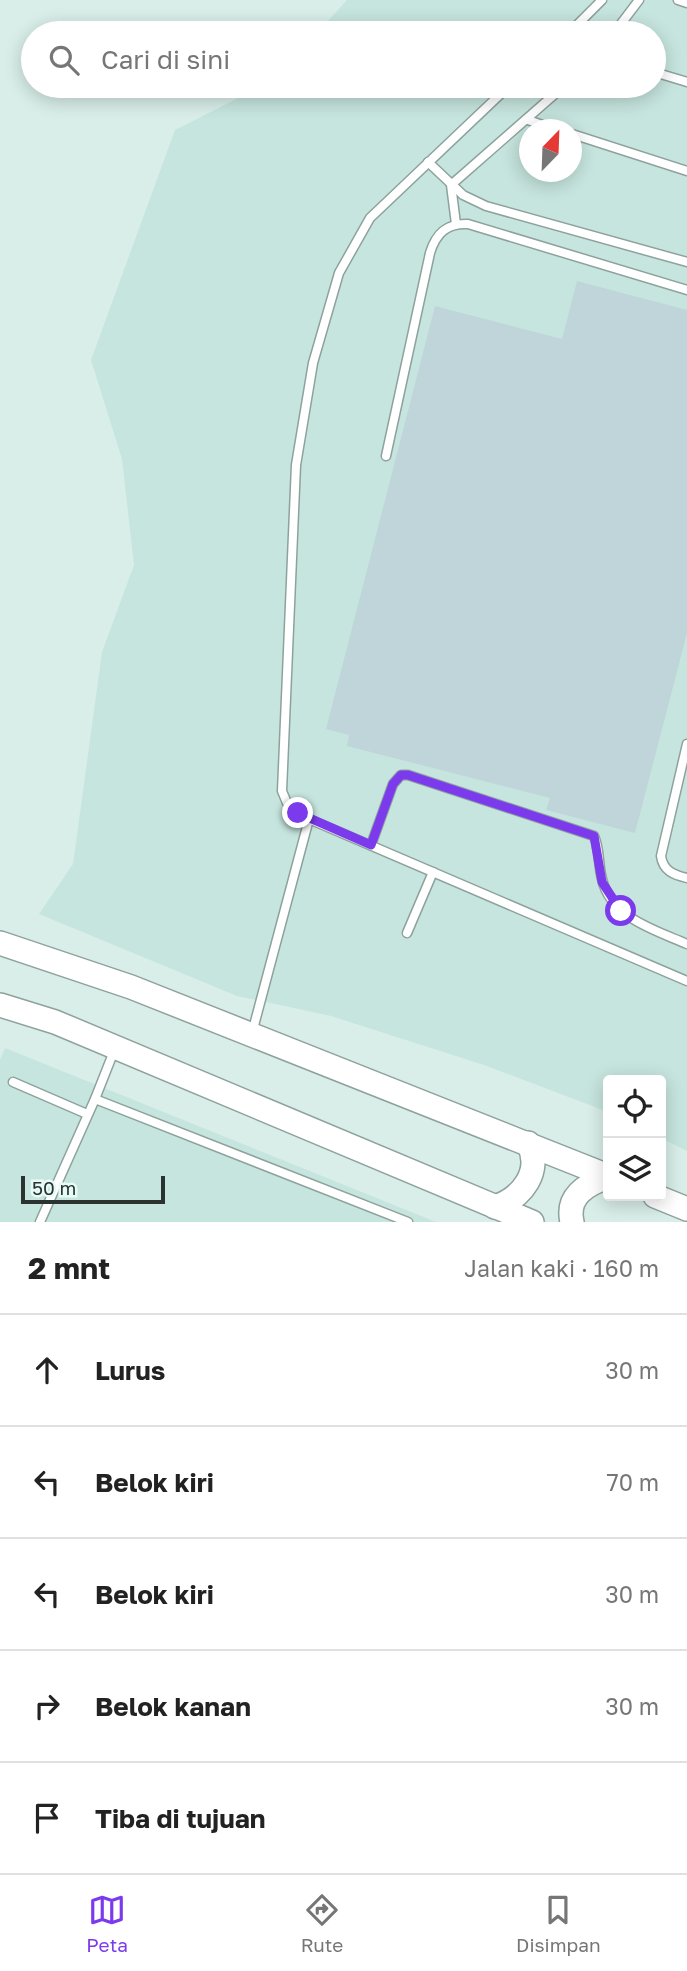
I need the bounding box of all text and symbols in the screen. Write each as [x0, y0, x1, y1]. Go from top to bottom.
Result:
search box [21, 21, 666, 98]
icon: search [45, 41, 83, 79]
text: Cari di sini [101, 44, 230, 75]
north arrow [519, 119, 582, 182]
route end [282, 797, 313, 828]
route start [605, 895, 636, 926]
map controls [603, 1075, 666, 1201]
button: locate [603, 1075, 666, 1138]
button: layers [603, 1138, 666, 1201]
scale bar [21, 1173, 164, 1205]
text: 50 m [32, 1176, 76, 1199]
text: 2 mnt [28, 1250, 110, 1286]
text: Jalan kaki · 160 m [464, 1254, 659, 1282]
icon: ahead [28, 1351, 66, 1389]
text: Lurus [95, 1355, 165, 1386]
text: 30 m [605, 1356, 659, 1384]
icon: left [28, 1463, 66, 1501]
text: Belok kiri [95, 1467, 214, 1498]
text: 70 m [606, 1468, 659, 1496]
icon: left [28, 1575, 66, 1613]
text: Belok kiri [95, 1579, 214, 1610]
text: 30 m [605, 1580, 659, 1608]
icon: right [28, 1687, 66, 1725]
text: Belok kanan [95, 1691, 251, 1722]
text: 30 m [605, 1692, 659, 1720]
icon: arrive [28, 1799, 66, 1837]
text: Tiba di tujuan [95, 1803, 265, 1834]
tab: Peta [86, 1891, 128, 1956]
tab: Rute [301, 1891, 343, 1956]
tab: Disimpan [516, 1891, 601, 1956]

